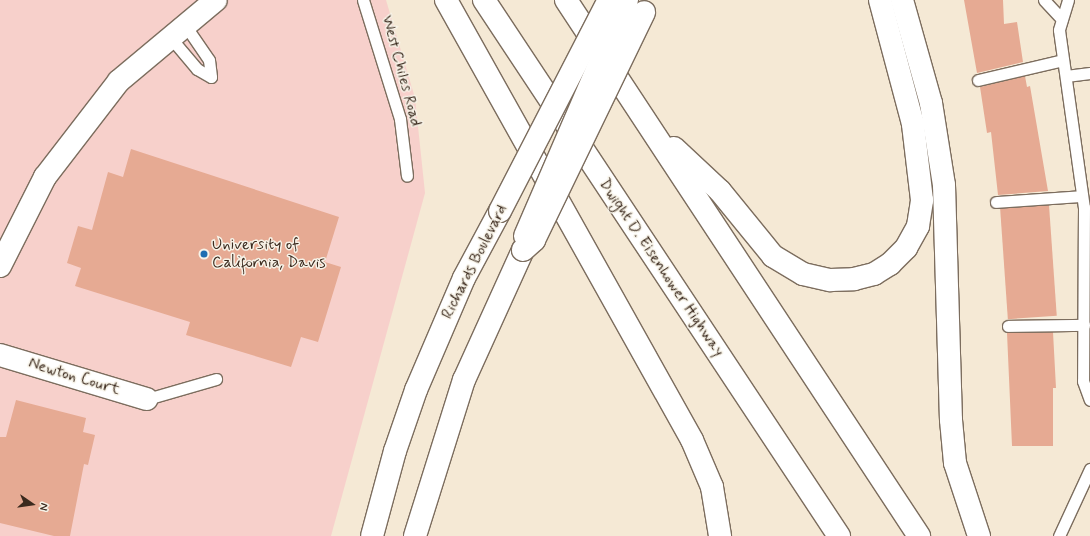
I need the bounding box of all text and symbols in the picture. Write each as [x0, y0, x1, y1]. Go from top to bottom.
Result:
street label: West Chiles Road [377, 13, 425, 129]
street label: Dwight D. Eisenhower Highway [595, 177, 727, 359]
street label: Richards Boulevard [438, 202, 512, 322]
place label: University of California, Davis [212, 235, 324, 273]
marker: University of California, Davis [199, 249, 209, 259]
street label: Newton Court [27, 354, 121, 400]
north arrow [12, 484, 52, 524]
text: N [36, 502, 51, 512]

